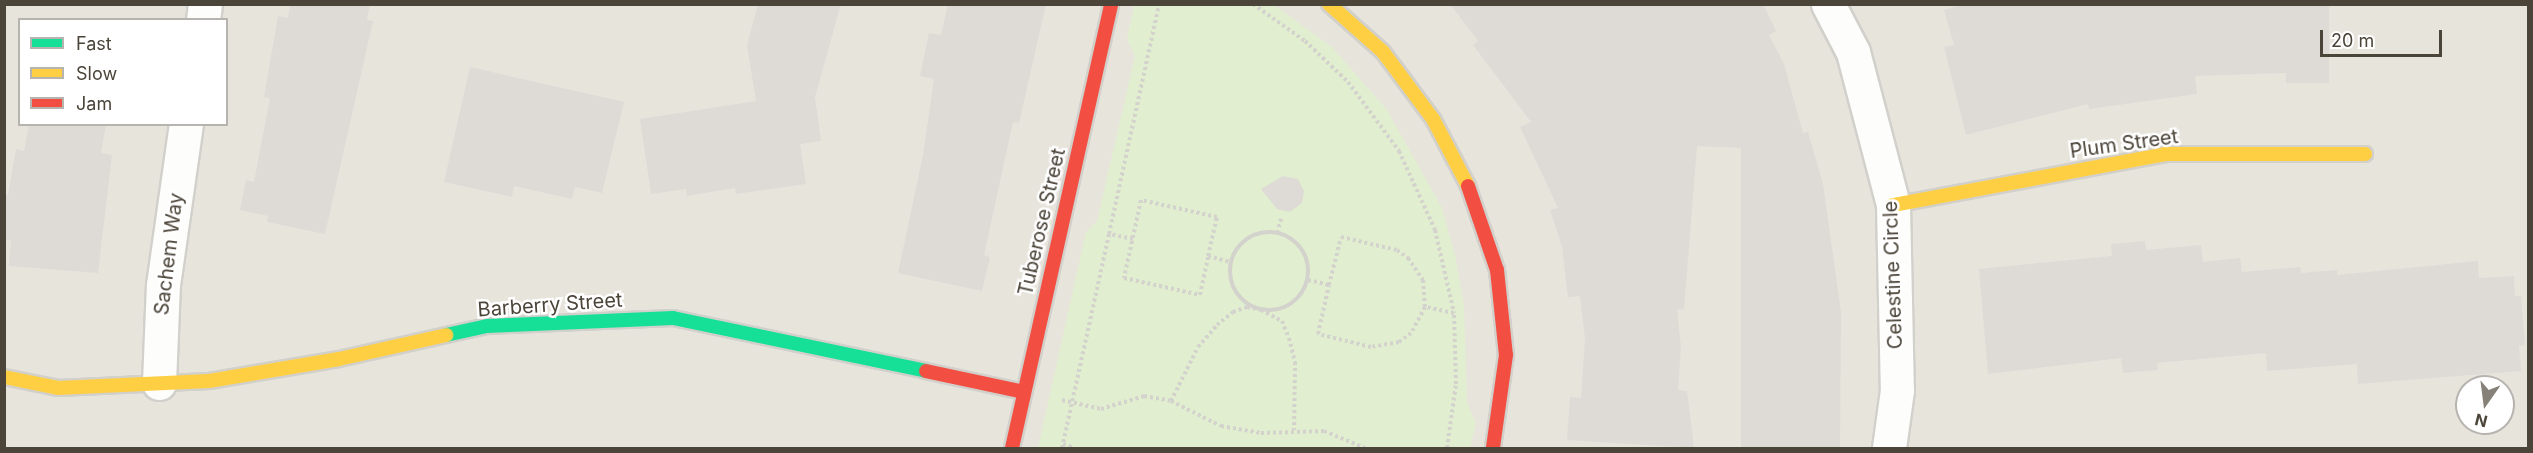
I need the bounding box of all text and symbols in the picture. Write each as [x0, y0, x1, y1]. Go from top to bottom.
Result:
legend [18, 18, 228, 126]
scale bar [2323, 18, 2444, 56]
text: 20 m [2331, 30, 2374, 51]
text: Fast [76, 33, 112, 54]
text: Slow [76, 63, 117, 84]
text: Jam [76, 93, 112, 114]
street label: Plum Street [2068, 125, 2180, 163]
street label: Tuberose Street [1013, 146, 1071, 298]
street label: Sachem Way [150, 192, 188, 316]
street label: Celestine Circle [1878, 200, 1908, 350]
street label: Barberry Street [477, 288, 623, 322]
north arrow [2455, 375, 2515, 435]
text: N [2473, 409, 2489, 432]

